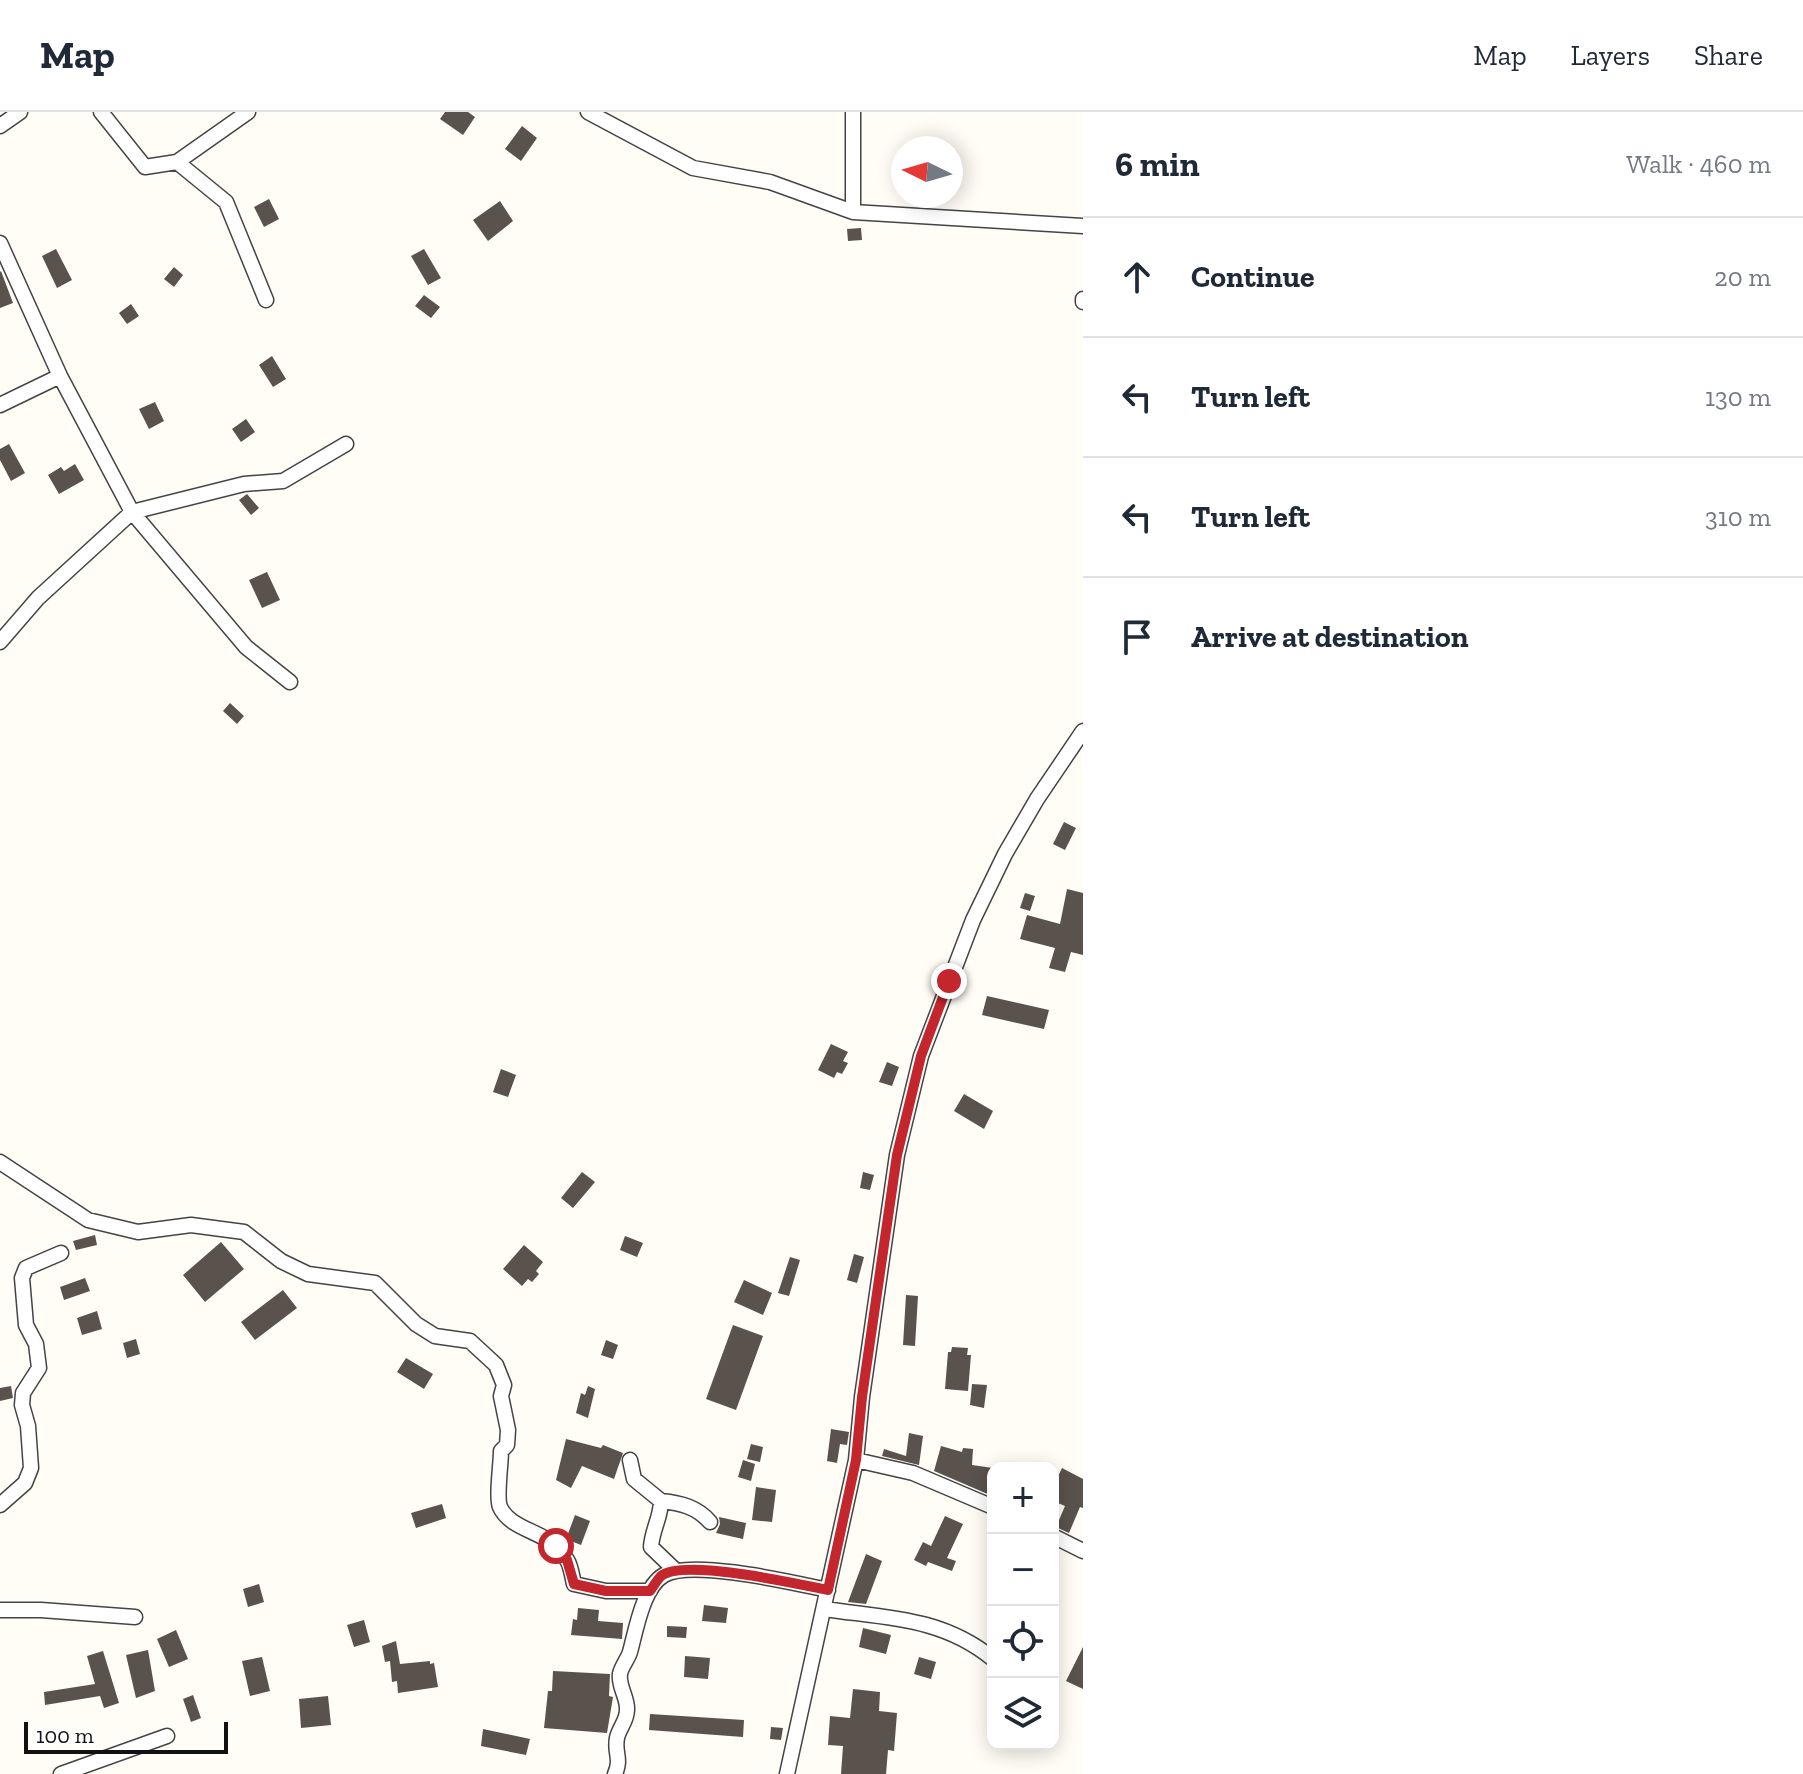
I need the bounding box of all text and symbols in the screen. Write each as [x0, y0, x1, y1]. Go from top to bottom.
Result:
text: Map [40, 32, 115, 78]
text: Map [1473, 39, 1527, 72]
text: Layers [1571, 39, 1650, 72]
text: Share [1694, 39, 1763, 72]
north arrow [891, 136, 963, 208]
text: 6 min [1115, 144, 1200, 185]
text: Walk · 460 m [1626, 148, 1771, 180]
icon: ahead [1115, 255, 1159, 299]
text: Continue [1191, 259, 1315, 295]
text: 20 m [1714, 261, 1771, 293]
icon: left [1115, 375, 1159, 419]
text: Turn left [1191, 379, 1310, 415]
text: 130 m [1705, 381, 1771, 413]
icon: left [1115, 495, 1159, 539]
text: Turn left [1191, 499, 1310, 535]
text: 310 m [1705, 501, 1771, 533]
icon: arrive [1115, 615, 1159, 659]
text: Arrive at destination [1191, 619, 1468, 655]
route end [931, 963, 967, 999]
map controls [987, 1462, 1059, 1750]
button: + [987, 1462, 1059, 1534]
route start [538, 1528, 574, 1564]
button: − [987, 1534, 1059, 1606]
button: locate [987, 1606, 1059, 1678]
button: layers [987, 1678, 1059, 1750]
scale bar [24, 1718, 228, 1754]
text: 100 m [36, 1722, 94, 1749]

